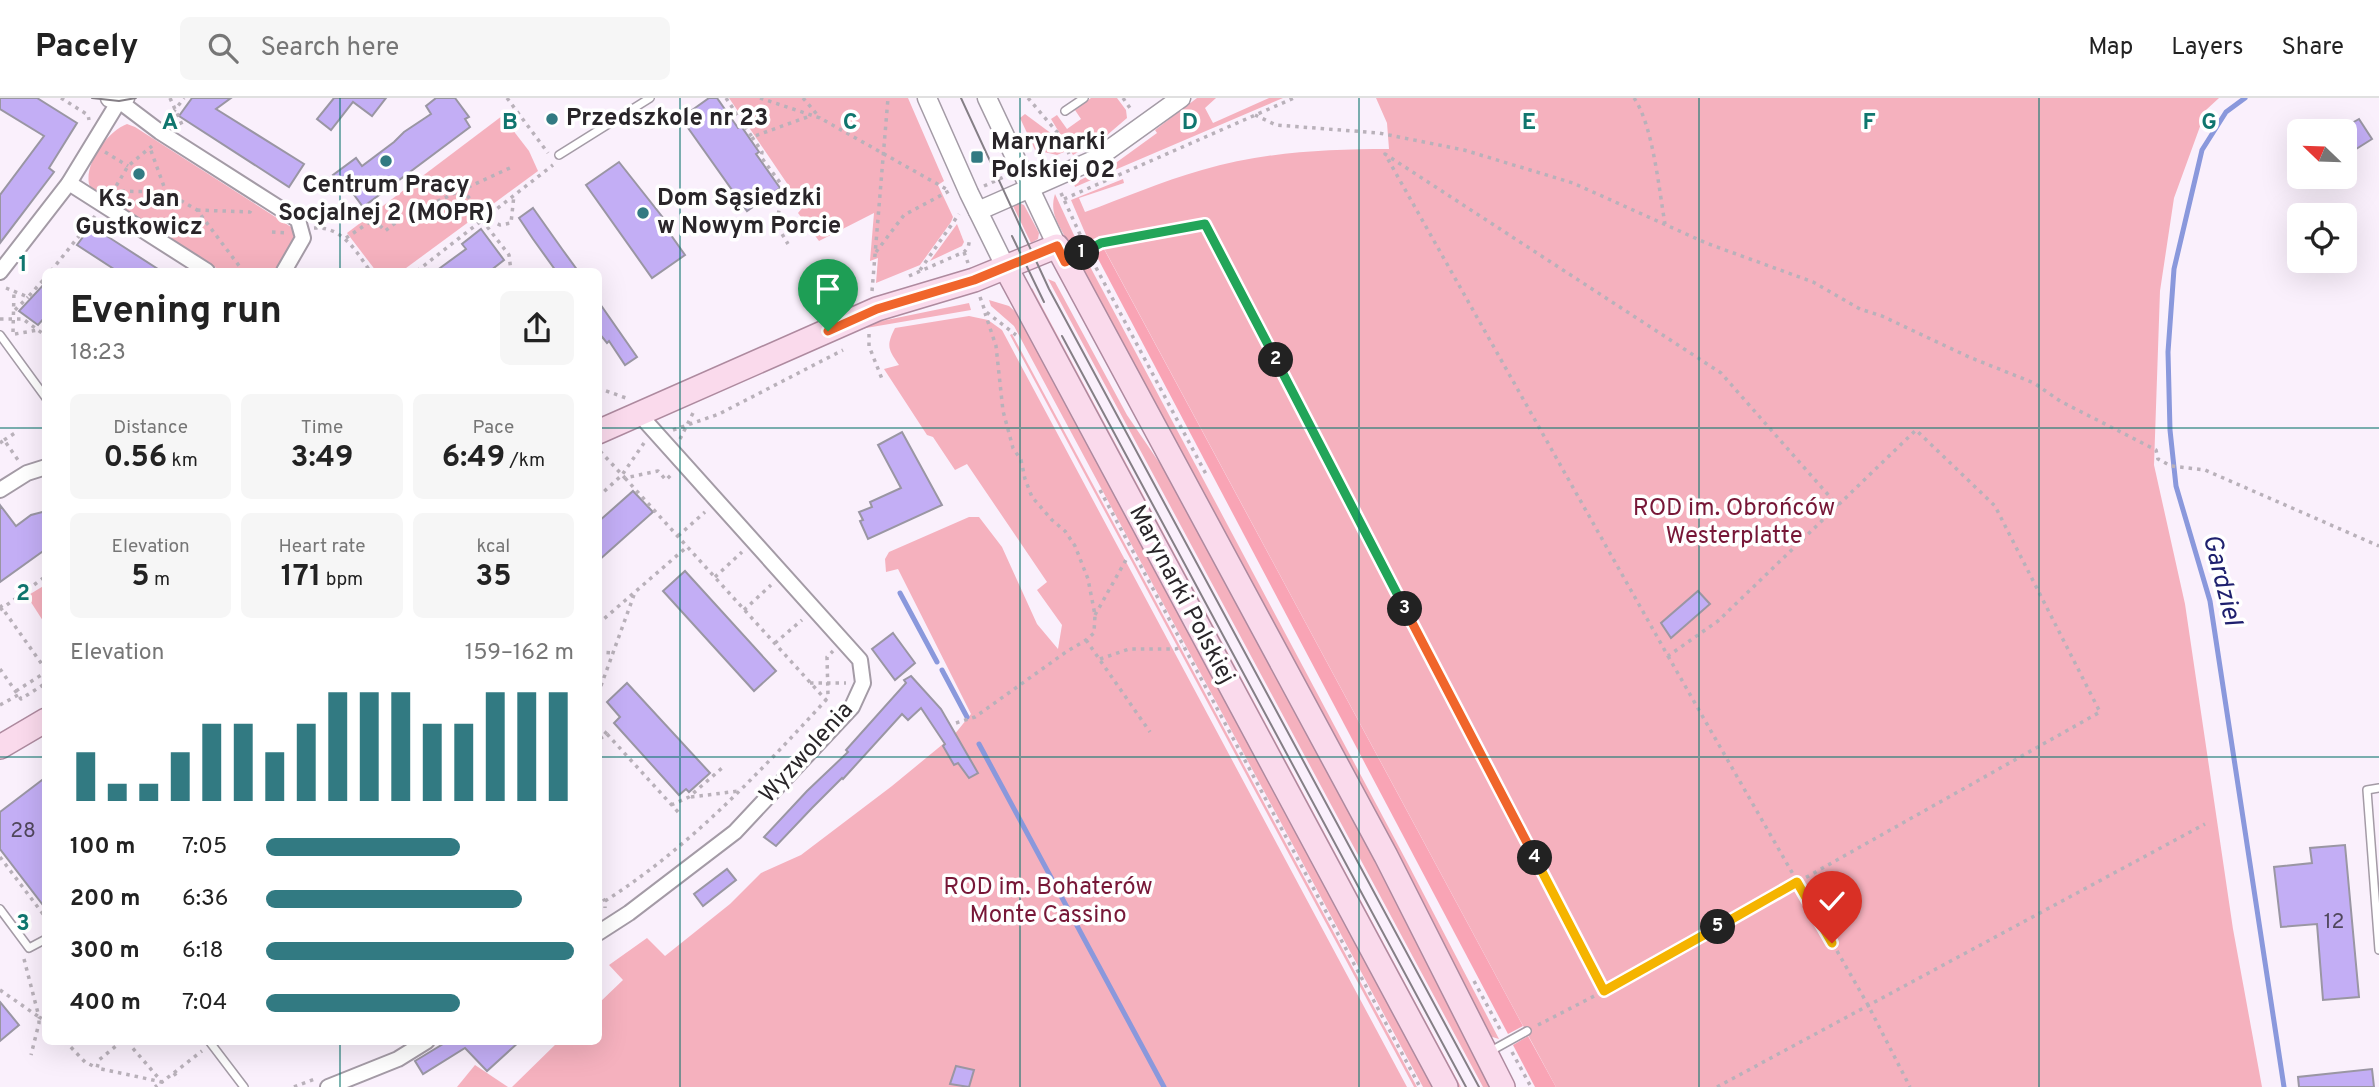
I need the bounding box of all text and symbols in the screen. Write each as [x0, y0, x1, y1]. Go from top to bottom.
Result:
search box [180, 17, 670, 80]
text: Pacely [35, 27, 138, 69]
icon: search [204, 29, 242, 67]
text: Search here [260, 32, 399, 65]
text: Map [2088, 33, 2133, 63]
text: Layers [2171, 33, 2243, 63]
text: Share [2281, 33, 2344, 63]
place label: Przedszkole nr 23 [566, 104, 768, 134]
text: A [162, 109, 178, 138]
text: B [502, 109, 518, 138]
text: C [843, 109, 857, 138]
text: D [1182, 109, 1198, 138]
text: E [1522, 109, 1536, 138]
text: F [1862, 109, 1876, 138]
text: G [2201, 109, 2217, 138]
marker: Przedszkole nr 23 [544, 111, 560, 127]
north arrow [2287, 119, 2357, 189]
map controls [2287, 119, 2357, 273]
place label: Marynarki Polskiej 02 [991, 128, 1115, 186]
marker: Marynarki Polskiej 02 [969, 149, 985, 165]
marker: Centrum Pracy Socjalnej 2 (MOPR) [378, 153, 394, 169]
marker: Ks. Jan Gustkowicz [131, 166, 147, 182]
place label: Centrum Pracy Socjalnej 2 (MOPR) [278, 171, 494, 229]
place label: Dom Sąsiedzki w Nowym Porcie [657, 184, 841, 242]
place label: Ks. Jan Gustkowicz [75, 185, 203, 243]
button: locate [2287, 203, 2357, 273]
marker: Dom Sąsiedzki w Nowym Porcie [635, 205, 651, 221]
pin: 1 [1064, 236, 1100, 270]
text: 1 [1078, 240, 1085, 264]
text: 1 [18, 251, 28, 280]
pin [798, 259, 858, 331]
icon: arrive [809, 270, 847, 308]
text: Evening run [70, 288, 282, 337]
button: share [500, 291, 574, 365]
text: 18:23 [70, 339, 126, 368]
pin: 2 [1258, 342, 1294, 378]
text: 2 [1270, 347, 1281, 371]
text: Distance [113, 416, 188, 440]
text: Time [301, 416, 343, 440]
text: Pace [472, 416, 514, 440]
text: 0.56 [103, 440, 167, 477]
text: 3:49 [290, 440, 354, 477]
text: 6:49 [442, 440, 505, 477]
text: km [167, 449, 198, 473]
text: /km [505, 449, 545, 473]
park label: ROD im. Obrońców Westerplatte [1633, 494, 1835, 552]
street label: Marynarki Polskiej [1121, 500, 1241, 690]
water label: Gardziel [2194, 531, 2249, 630]
text: Elevation [112, 535, 190, 559]
text: Heart rate [279, 535, 365, 559]
text: kcal [476, 535, 510, 559]
text: 5 [131, 559, 150, 596]
text: 171 [281, 559, 321, 596]
text: 35 [475, 559, 511, 596]
text: m [150, 568, 170, 592]
text: bpm [321, 568, 363, 592]
text: 2 [16, 580, 30, 609]
pin: 3 [1388, 592, 1422, 626]
text: 3 [1399, 596, 1410, 620]
text: Elevation [70, 639, 165, 668]
text: 159–162 m [465, 639, 574, 668]
street label: Wyzwolenia [754, 696, 860, 810]
house number: 28 [10, 818, 36, 845]
text: 100 m [70, 833, 135, 862]
text: 7:05 [182, 833, 227, 862]
pin: 4 [1518, 840, 1552, 876]
text: 4 [1528, 845, 1541, 869]
pin [1802, 871, 1862, 943]
park label: ROD im. Bohaterów Monte Cassino [943, 873, 1153, 931]
icon: check [1813, 882, 1851, 920]
text: 200 m [70, 885, 140, 914]
text: 6:36 [182, 885, 228, 914]
house number: 12 [2324, 909, 2344, 936]
text: 3 [16, 910, 30, 939]
pin: 5 [1700, 910, 1736, 944]
text: 5 [1712, 914, 1723, 938]
text: 300 m [70, 937, 140, 966]
text: 6:18 [182, 937, 224, 966]
text: 400 m [70, 989, 141, 1018]
text: 7:04 [182, 989, 227, 1018]

